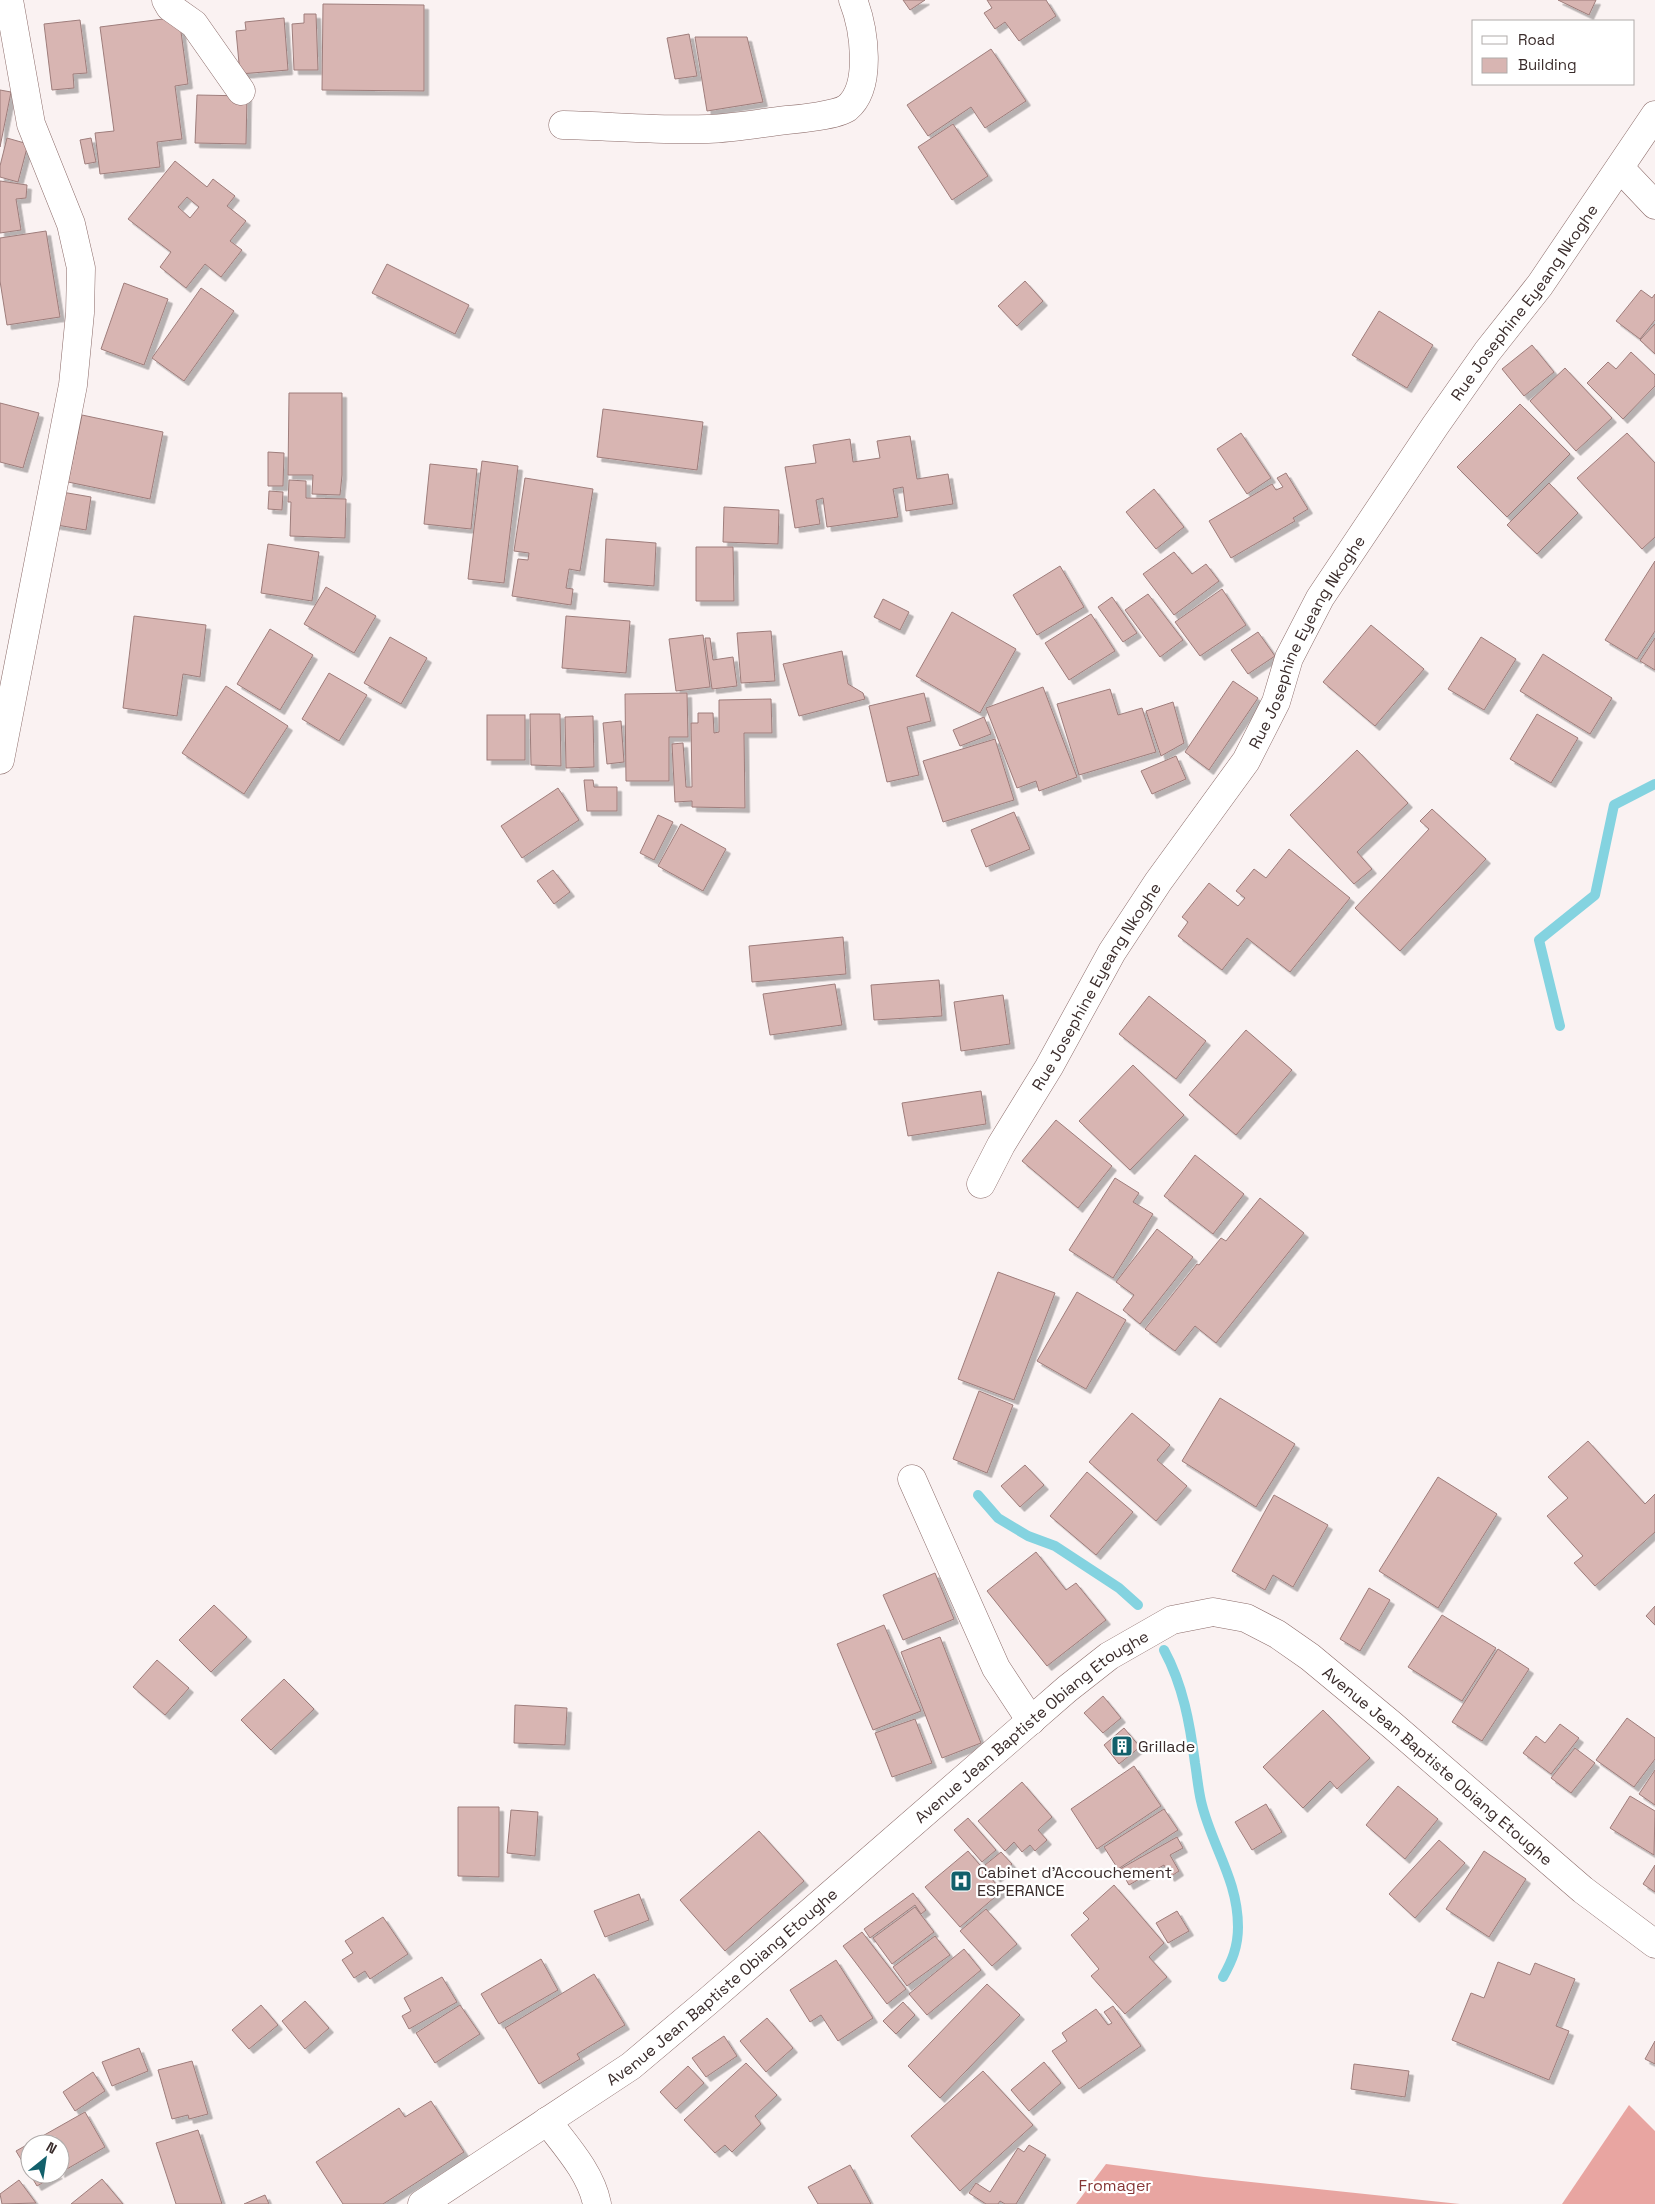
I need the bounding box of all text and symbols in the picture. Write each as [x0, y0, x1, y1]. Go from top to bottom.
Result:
legend [1472, 20, 1635, 85]
text: Road [1518, 30, 1555, 49]
text: Building [1518, 55, 1577, 74]
street label: Rue Josephine Eyeang Nkoghe [1446, 200, 1603, 405]
street label: Rue Josephine Eyeang Nkoghe [1244, 531, 1370, 752]
street label: Rue Josephine Eyeang Nkoghe [1027, 878, 1166, 1094]
street label: Avenue Jean Baptiste Obiang Etoughe [910, 1626, 1152, 1828]
street label: Avenue Jean Baptiste Obiang Etoughe [1318, 1662, 1557, 1870]
building icon: Grillade [1110, 1734, 1134, 1758]
place label: Grillade [1138, 1736, 1195, 1757]
place label: Cabinet d'Accouchement ESPERANCE [977, 1862, 1172, 1901]
hospital icon: Cabinet d'Accouchement ESPERANCE [949, 1869, 973, 1893]
street label: Avenue Jean Baptiste Obiang Etoughe [603, 1883, 842, 2090]
north arrow [20, 2134, 70, 2184]
text: N [43, 2138, 60, 2158]
park label: Fromager [1079, 2175, 1151, 2196]

